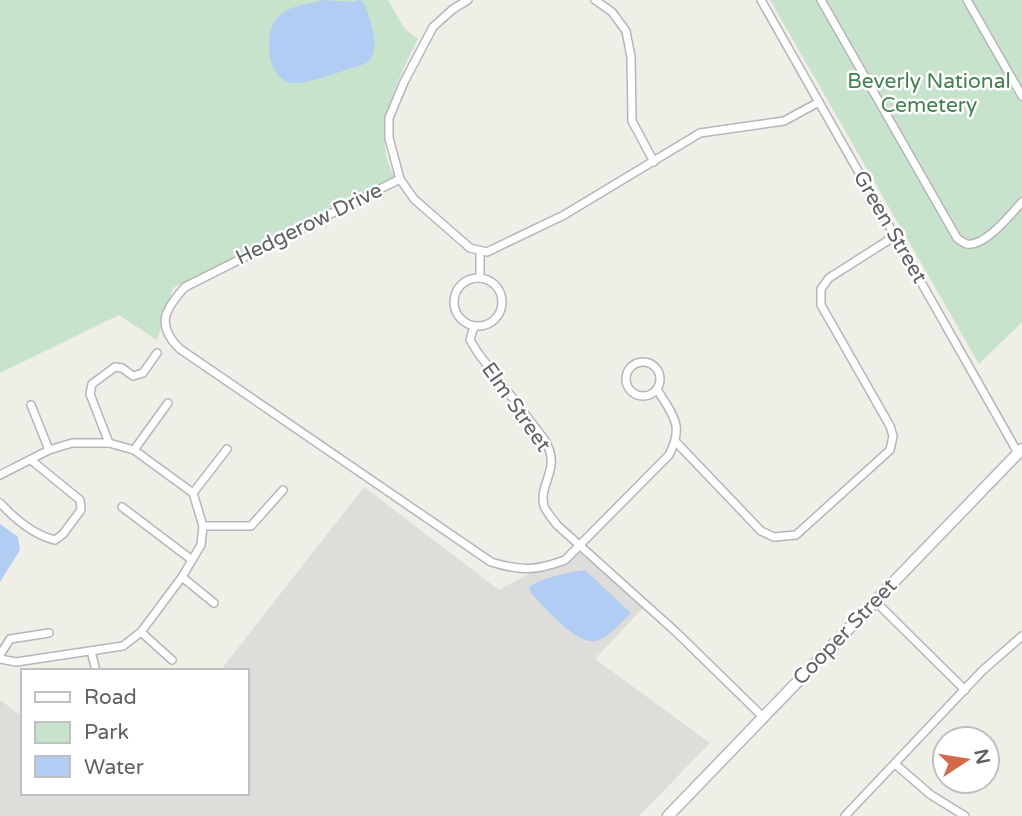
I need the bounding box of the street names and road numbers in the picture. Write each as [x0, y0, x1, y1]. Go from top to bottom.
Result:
street label: Green Street [848, 166, 932, 288]
street label: Hedgerow Drive [232, 178, 386, 270]
street label: Elm Street [476, 357, 556, 457]
street label: Cooper Street [788, 574, 902, 690]

